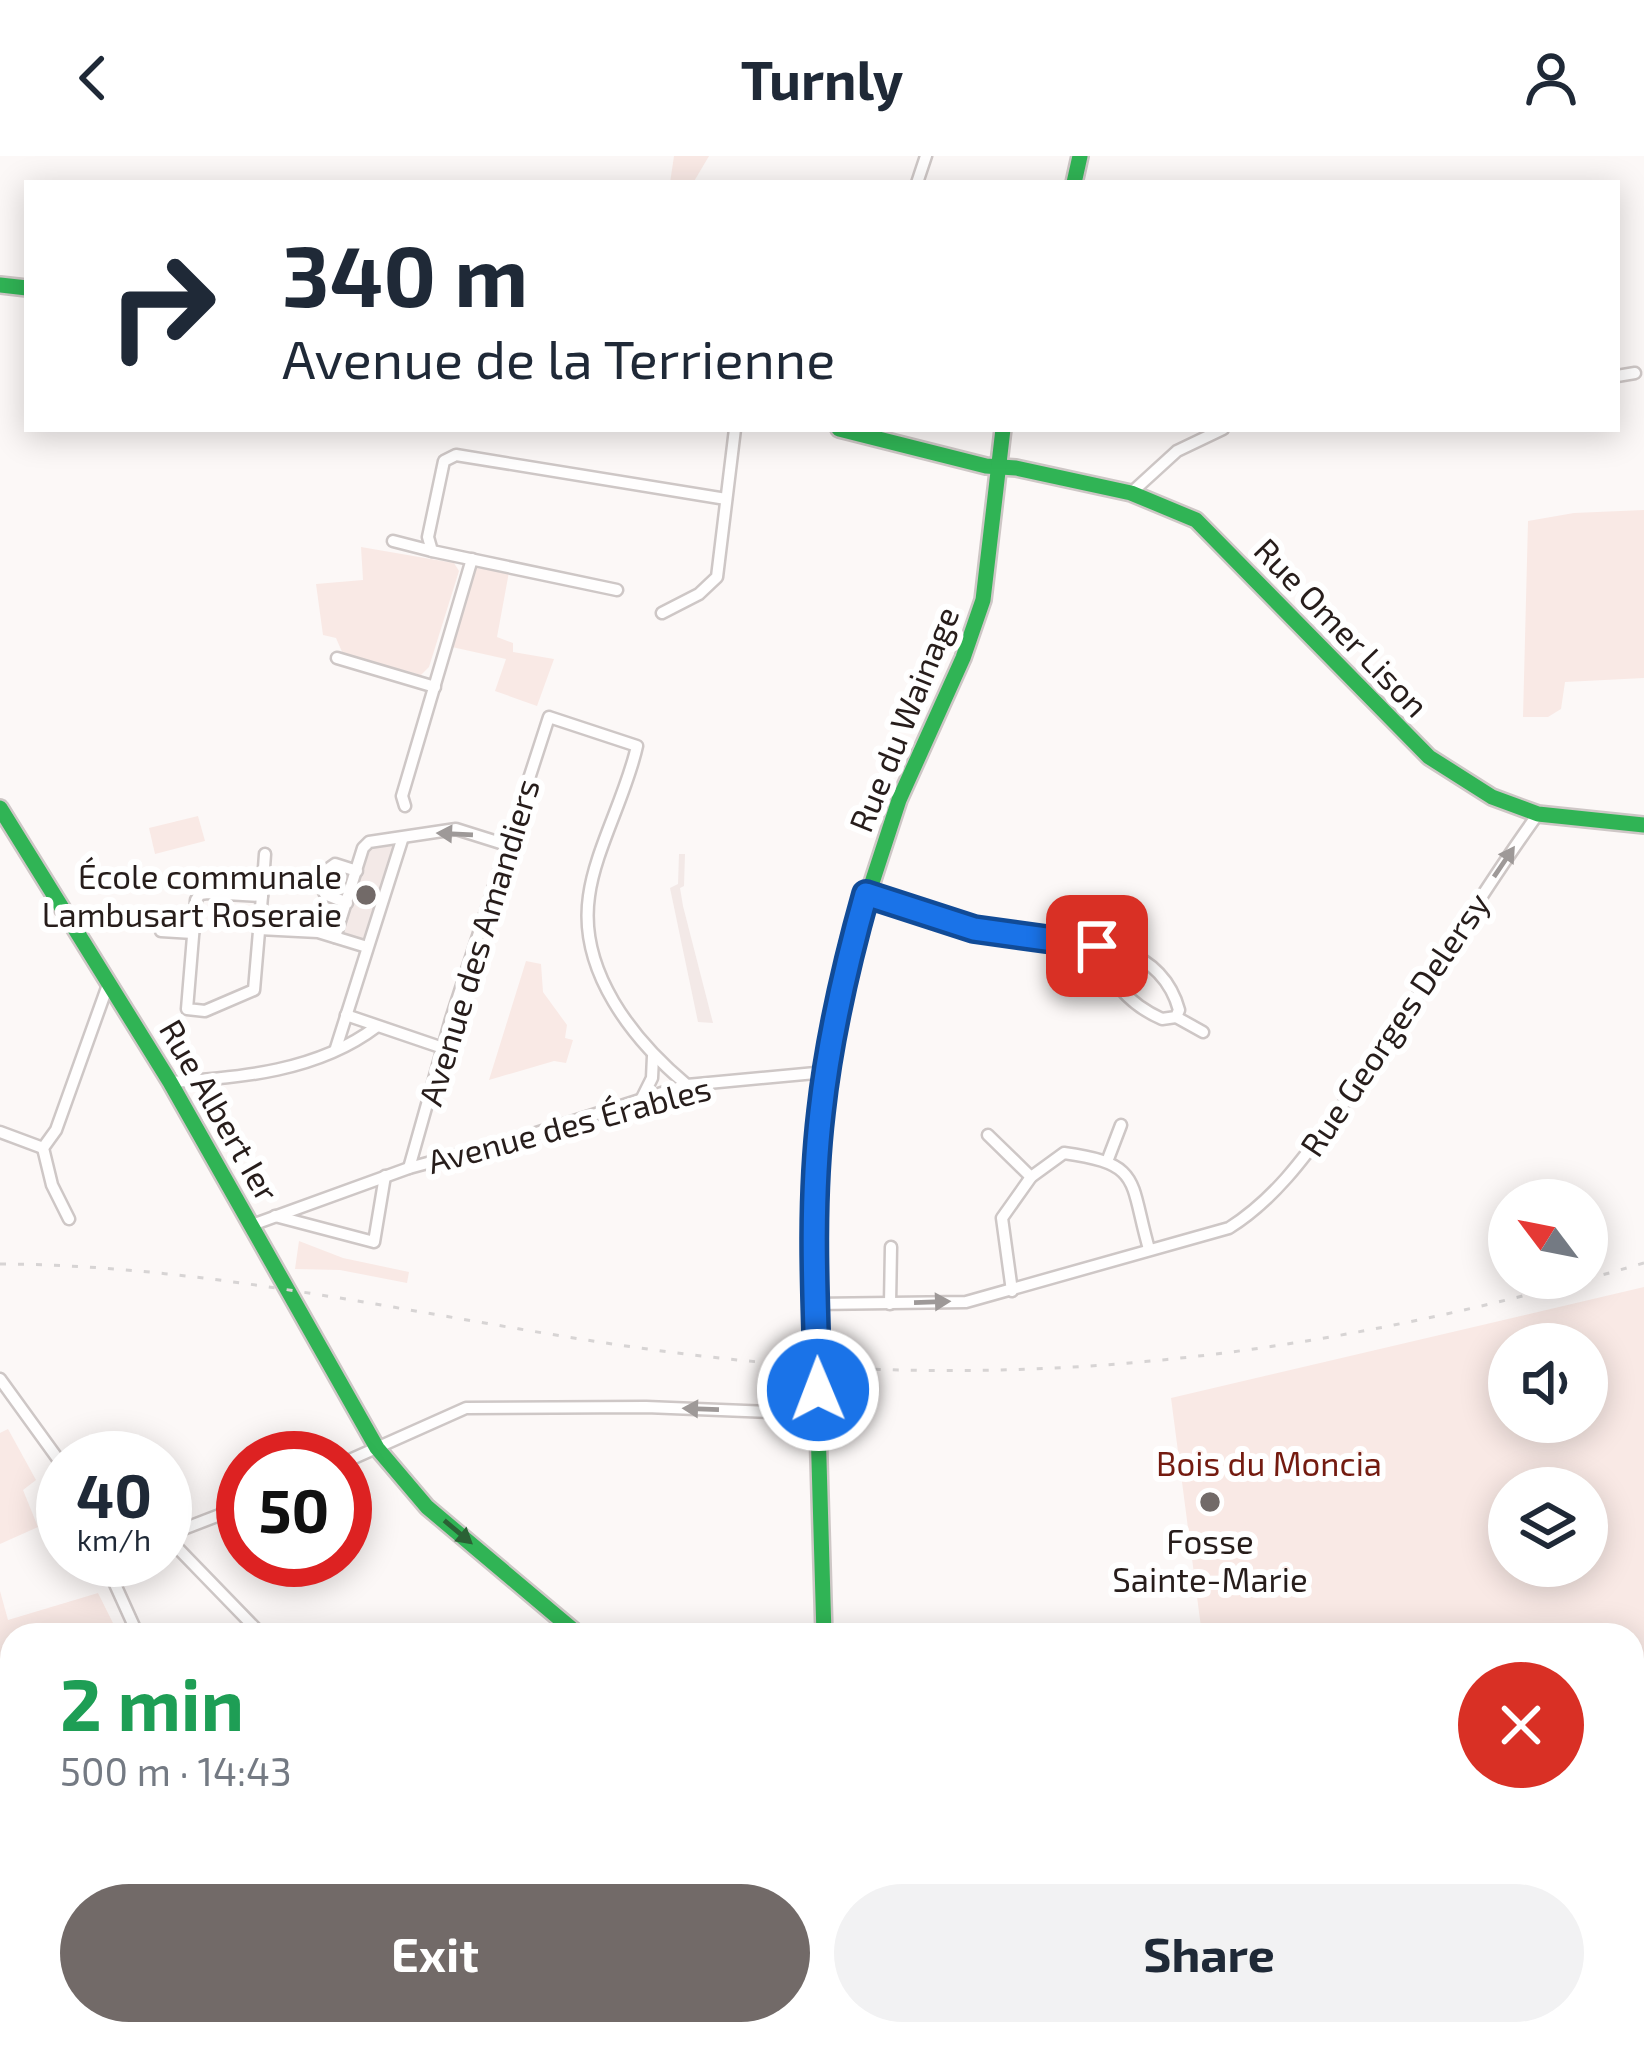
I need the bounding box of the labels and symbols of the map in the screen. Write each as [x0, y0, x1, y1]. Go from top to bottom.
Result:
street label: Rue Omer Lison [1247, 529, 1437, 725]
street label: Rue du Wainage [840, 601, 966, 837]
street label: Avenue des Amandiers [409, 774, 547, 1110]
one-way arrow [435, 824, 473, 843]
one-way arrow [1492, 846, 1515, 878]
place label: École communale Lambusart Roseraie [42, 856, 342, 934]
marker: École communale Lambusart Roseraie [353, 882, 379, 908]
street label: Rue Georges Delersy [1291, 885, 1497, 1163]
pin [1046, 895, 1148, 997]
street label: Rue Albert Ier [152, 1012, 288, 1208]
street label: Avenue des Érables [423, 1067, 715, 1181]
north arrow [1488, 1179, 1608, 1299]
one-way arrow [914, 1292, 952, 1311]
position arrow [755, 1327, 881, 1453]
one-way arrow [681, 1399, 719, 1418]
speed limit sign: 50 [216, 1431, 372, 1587]
park label: Bois du Moncia [1156, 1443, 1382, 1483]
marker: Fosse Sainte-Marie [1197, 1489, 1223, 1515]
one-way arrow [443, 1519, 473, 1545]
place label: Fosse Sainte-Marie [1112, 1521, 1308, 1599]

